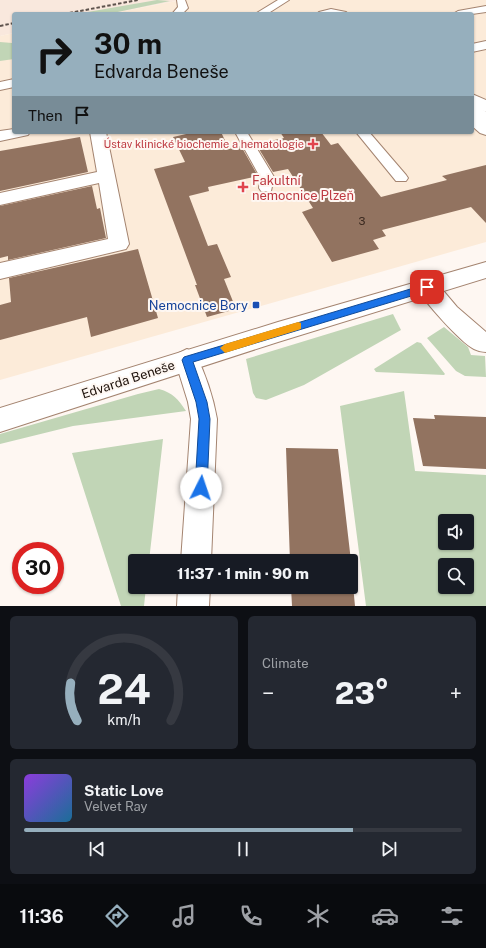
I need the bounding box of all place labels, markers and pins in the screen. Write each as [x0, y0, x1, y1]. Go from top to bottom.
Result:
place label: Ústav klinické biochemie a hematologie [103, 137, 304, 150]
marker: Ústav klinické biochemie a hematologie [307, 138, 319, 150]
place label: Fakultní nemocnice Plzeň [252, 173, 354, 203]
marker: Fakultní nemocnice Plzeň [237, 181, 249, 193]
pin [410, 270, 444, 304]
place label: Nemocnice Bory [149, 298, 248, 313]
marker: Nemocnice Bory [251, 300, 261, 310]

